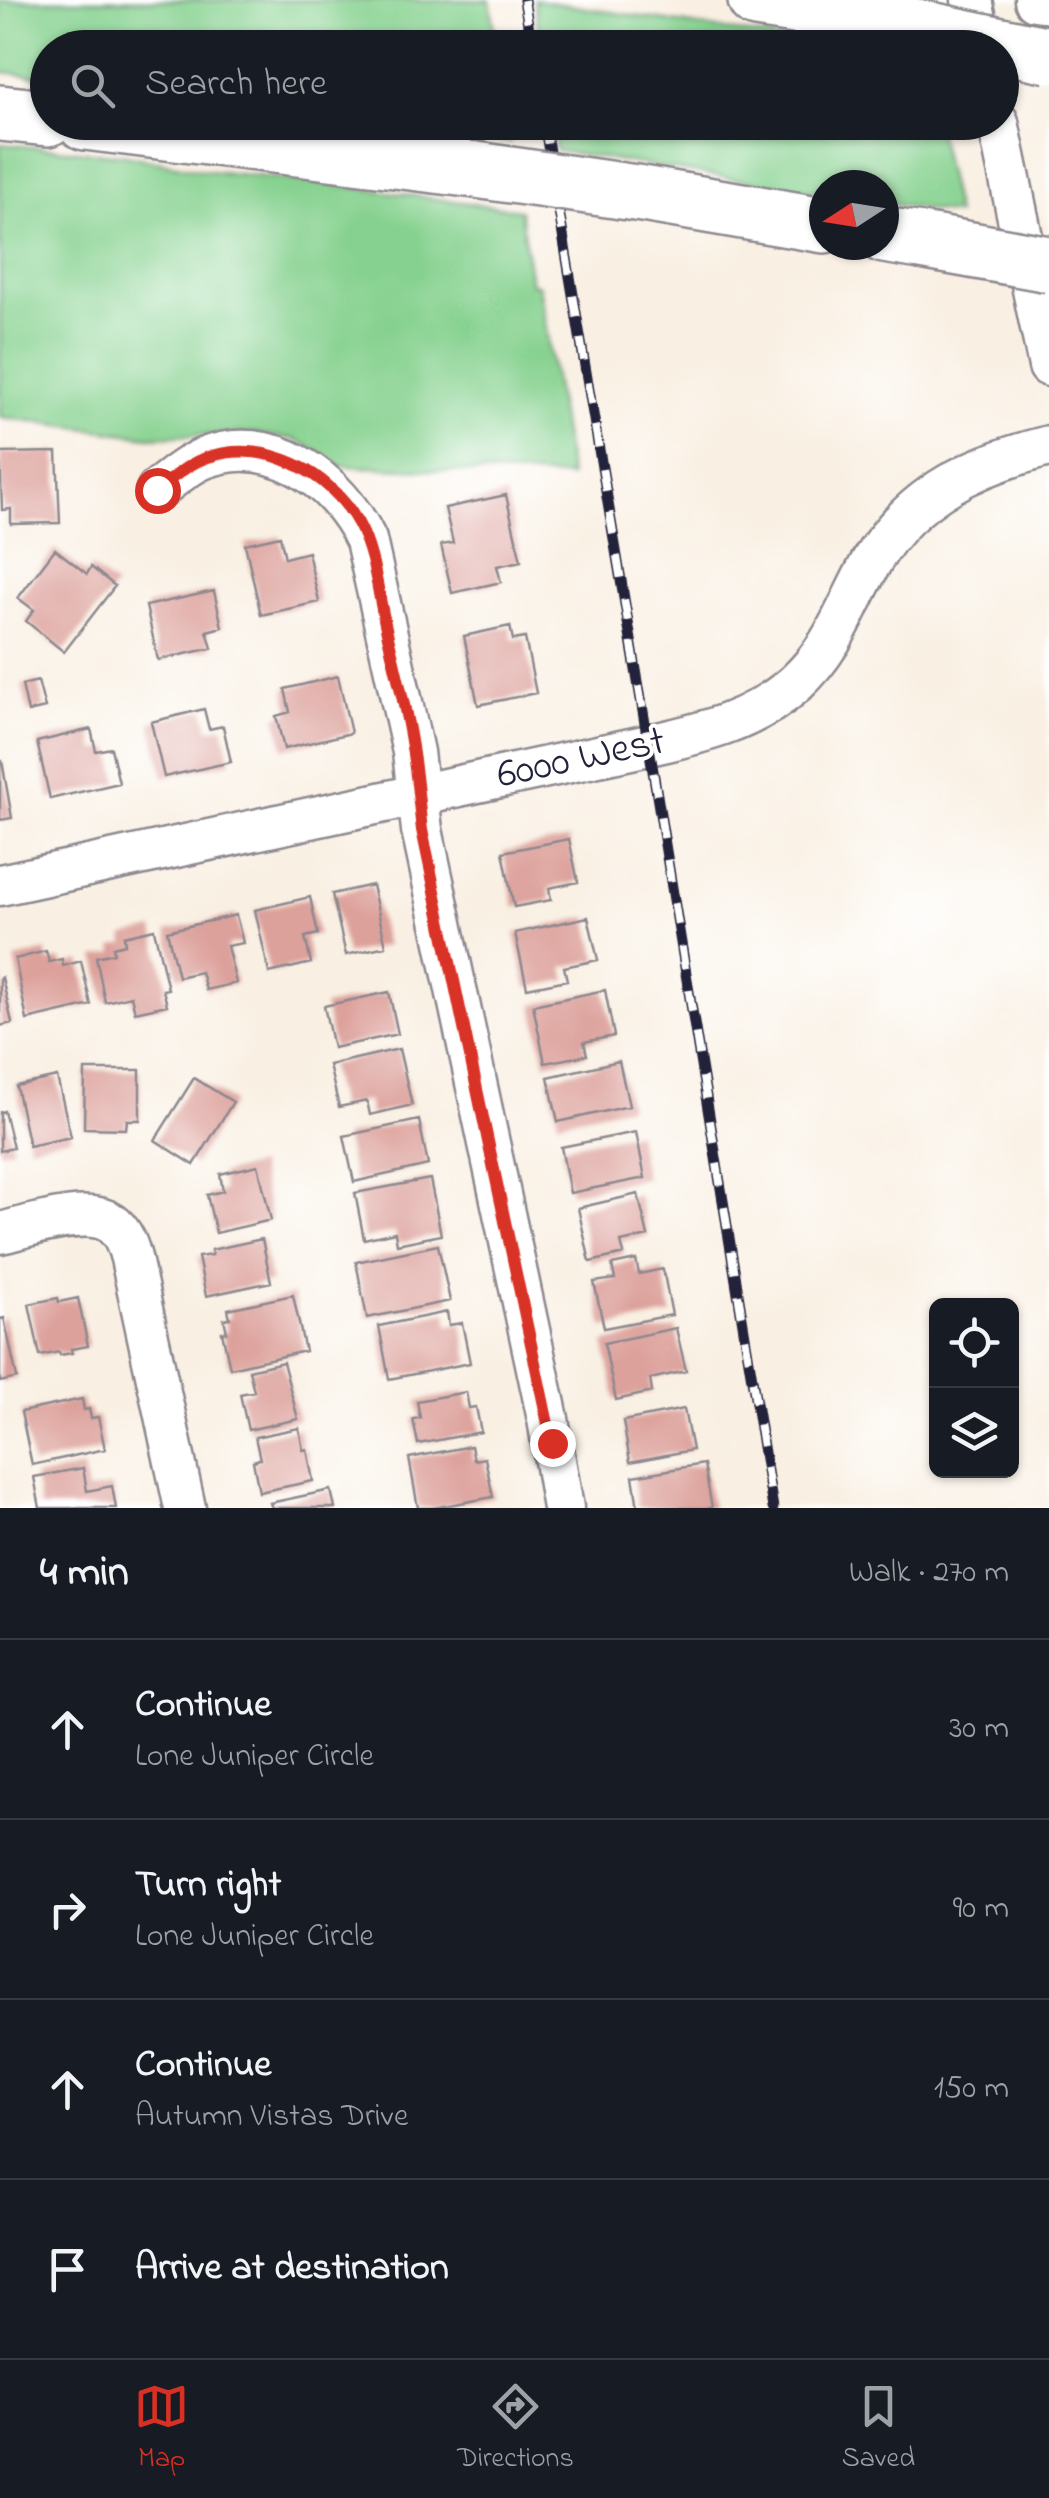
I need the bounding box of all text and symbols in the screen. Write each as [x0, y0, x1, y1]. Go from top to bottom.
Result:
search box [30, 30, 1019, 140]
text: Search here [145, 57, 327, 113]
icon: search [65, 58, 120, 113]
north arrow [809, 170, 899, 260]
route start [135, 468, 181, 514]
street label: 6000 West [491, 711, 671, 807]
map controls [929, 1298, 1019, 1478]
button: locate [929, 1298, 1019, 1388]
button: layers [929, 1388, 1019, 1478]
route end [530, 1421, 576, 1467]
text: 4 min [40, 1543, 129, 1604]
text: Walk · 270 m [849, 1550, 1009, 1597]
text: Continue [135, 1678, 271, 1734]
icon: ahead [40, 1702, 95, 1757]
text: 30 m [949, 1706, 1009, 1753]
text: Lone Juniper Circle [135, 1734, 374, 1781]
text: Turn right [135, 1858, 281, 1914]
icon: right [40, 1882, 95, 1937]
text: 90 m [953, 1886, 1009, 1933]
text: Lone Juniper Circle [135, 1914, 374, 1961]
text: Continue [135, 2038, 271, 2094]
icon: ahead [40, 2062, 95, 2117]
text: 150 m [934, 2066, 1009, 2113]
text: Autumn Vistas Drive [135, 2094, 408, 2141]
text: Arrive at destination [135, 2241, 449, 2297]
icon: arrive [40, 2242, 95, 2297]
tab: Map [134, 2379, 189, 2480]
tab: Directions [457, 2379, 574, 2480]
tab: Saved [842, 2379, 915, 2480]

